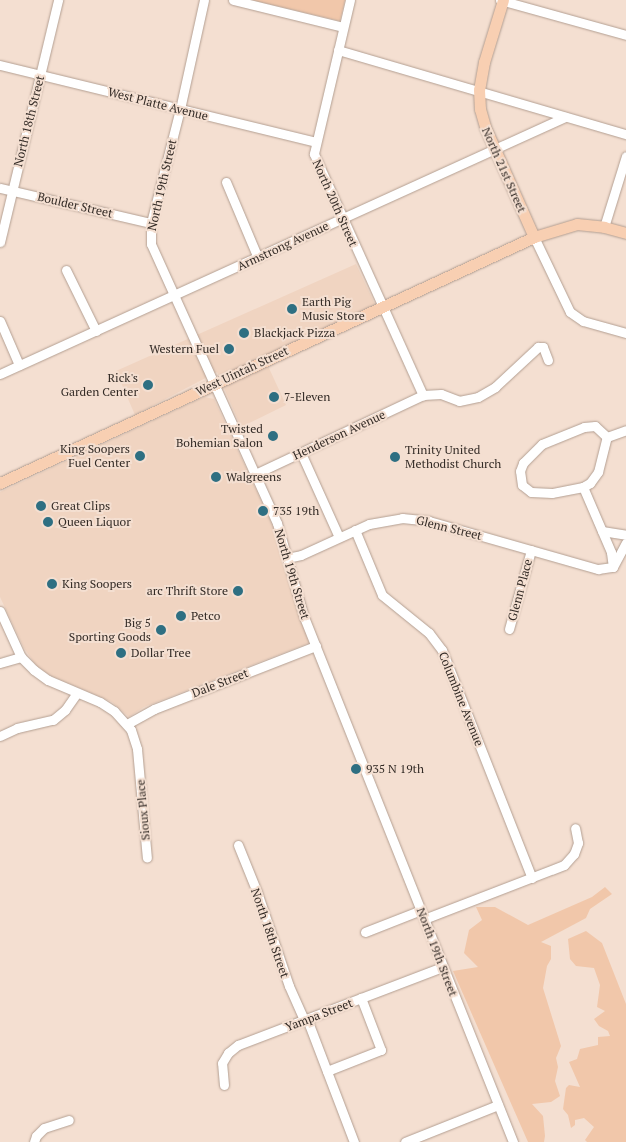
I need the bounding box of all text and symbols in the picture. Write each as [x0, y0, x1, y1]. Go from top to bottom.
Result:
street label: North 18th Street [11, 74, 47, 168]
street label: West Platte Avenue [106, 85, 210, 123]
street label: North 21st Street [479, 125, 529, 215]
street label: North 19th Street [144, 138, 180, 232]
street label: North 20th Street [309, 157, 361, 249]
street label: Boulder Street [36, 189, 114, 221]
street label: Armstrong Avenue [235, 218, 331, 274]
place label: Earth Pig Music Store [302, 295, 365, 323]
marker: Earth Pig Music Store [286, 303, 298, 315]
place label: Blackjack Pizza [254, 326, 335, 340]
marker: Blackjack Pizza [238, 327, 250, 339]
place label: Western Fuel [149, 342, 219, 356]
street label: West Uintah Street [193, 343, 291, 399]
marker: Western Fuel [223, 343, 235, 355]
place label: Rick's Garden Center [61, 371, 138, 399]
marker: Rick's Garden Center [142, 379, 154, 391]
place label: 7-Eleven [284, 390, 330, 404]
marker: 7-Eleven [268, 391, 280, 403]
street label: Henderson Avenue [290, 407, 388, 463]
place label: Twisted Bohemian Salon [176, 422, 263, 450]
marker: Twisted Bohemian Salon [267, 430, 279, 442]
place label: King Soopers Fuel Center [60, 442, 130, 470]
place label: Trinity United Methodist Church [405, 443, 501, 471]
marker: King Soopers Fuel Center [134, 450, 146, 462]
marker: Trinity United Methodist Church [389, 451, 401, 463]
place label: Walgreens [226, 470, 281, 484]
marker: Walgreens [210, 471, 222, 483]
place label: Great Clips [51, 499, 110, 513]
marker: Great Clips [35, 500, 47, 512]
place label: 735 19th [273, 504, 319, 518]
marker: 735 19th [257, 505, 269, 517]
street label: Glenn Street [415, 513, 483, 543]
place label: Queen Liquor [58, 515, 131, 529]
marker: Queen Liquor [42, 516, 54, 528]
street label: North 19th Street [271, 527, 313, 621]
street label: Glenn Place [505, 558, 535, 622]
place label: King Soopers [62, 577, 132, 591]
marker: King Soopers [46, 578, 58, 590]
place label: arc Thrift Store [147, 584, 228, 598]
marker: arc Thrift Store [232, 585, 244, 597]
place label: Petco [191, 609, 220, 623]
marker: Petco [175, 610, 187, 622]
place label: Big 5 Sporting Goods [69, 616, 151, 644]
marker: Big 5 Sporting Goods [155, 624, 167, 636]
place label: Dollar Tree [131, 646, 191, 660]
marker: Dollar Tree [115, 647, 127, 659]
street label: Columbine Avenue [436, 650, 486, 748]
street label: Dale Street [190, 666, 250, 700]
place label: 935 N 19th [366, 762, 424, 776]
marker: 935 N 19th [350, 763, 362, 775]
street label: Sioux Place [133, 779, 153, 841]
street label: North 18th Street [248, 886, 292, 980]
street label: North 19th Street [413, 906, 461, 998]
street label: Yampa Street [283, 996, 355, 1034]

